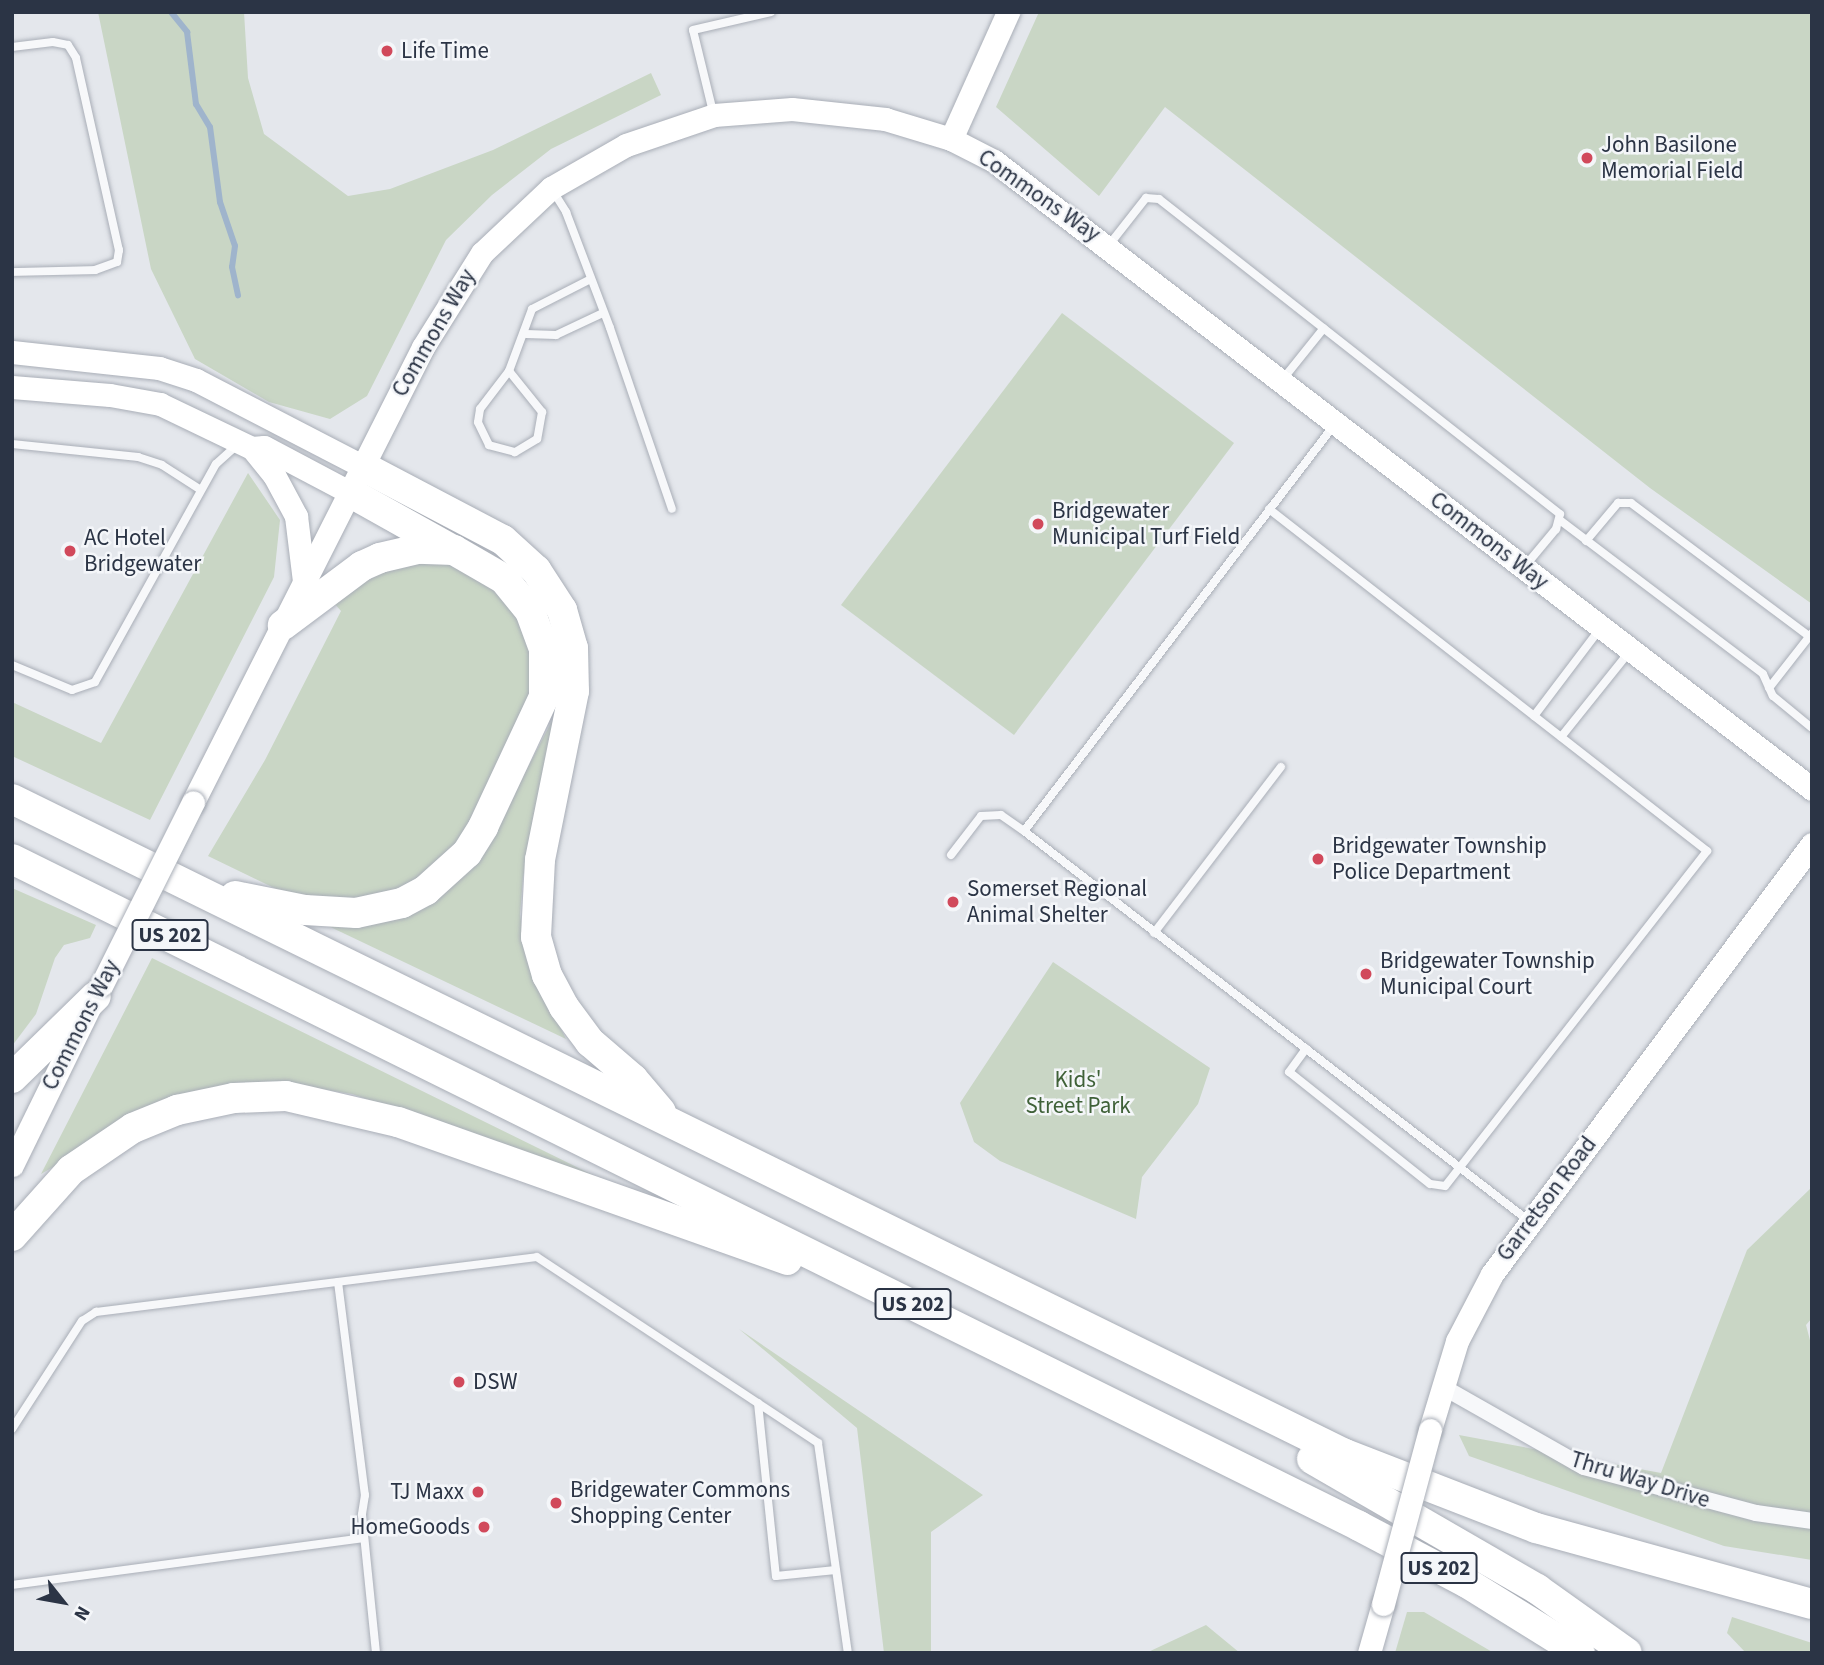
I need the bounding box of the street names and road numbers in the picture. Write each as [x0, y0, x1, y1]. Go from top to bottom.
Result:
street label: Commons Way [972, 144, 1106, 248]
street label: Commons Way [386, 264, 482, 402]
street label: Commons Way [1424, 486, 1554, 596]
road number: US 202 [132, 918, 208, 953]
street label: Commons Way [36, 955, 126, 1095]
street label: Garretson Road [1491, 1131, 1603, 1267]
road number: US 202 [874, 1286, 951, 1322]
street label: Thru Way Drive [1567, 1446, 1713, 1514]
road number: US 202 [1400, 1550, 1478, 1586]

